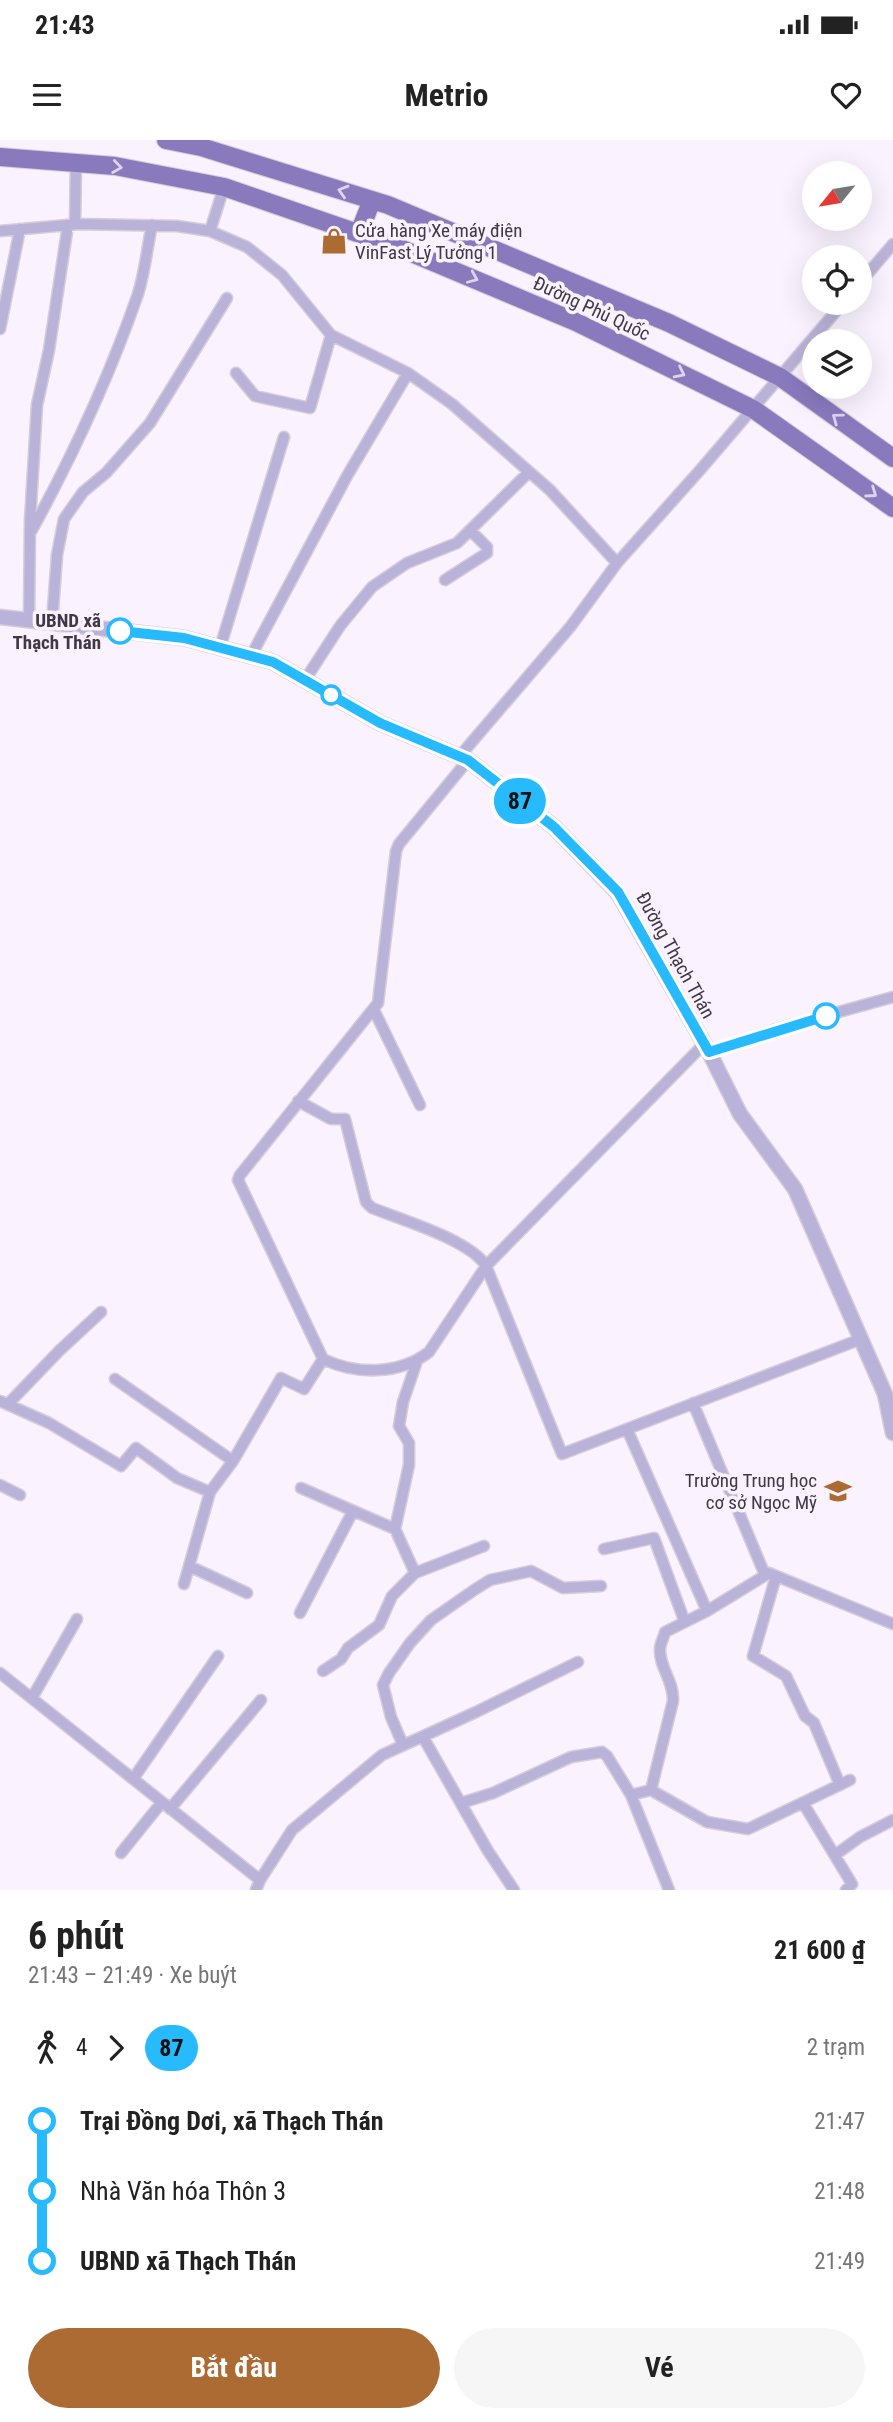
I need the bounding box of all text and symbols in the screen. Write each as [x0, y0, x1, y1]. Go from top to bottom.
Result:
text: 21:43 [35, 10, 95, 40]
icon: menu [28, 76, 66, 114]
text: Metrio [405, 76, 488, 114]
icon: heart [827, 76, 865, 114]
one-way arrow [111, 159, 123, 174]
north arrow [802, 161, 872, 231]
map controls [802, 161, 872, 399]
one-way arrow [337, 185, 349, 200]
place label: Cửa hàng Xe máy điện VinFast Lý Tưởng 1 [355, 219, 522, 264]
shop icon: Cửa hàng Xe máy điện VinFast Lý Tưởng 1 [319, 226, 349, 256]
button: locate [802, 245, 872, 315]
one-way arrow [466, 270, 478, 284]
street label: Đường Phủ Quốc [530, 271, 654, 346]
button: layers [802, 329, 872, 399]
one-way arrow [673, 365, 685, 379]
one-way arrow [833, 414, 845, 426]
one-way arrow [864, 485, 877, 497]
place label: UBND xã Thạch Thán [13, 609, 101, 654]
marker: UBND xã Thạch Thán [107, 618, 133, 644]
unlabelled marker [321, 685, 341, 705]
line badge: 87 [489, 778, 552, 824]
text: 87 [508, 787, 532, 815]
street label: Đường Thạch Thán [631, 888, 720, 1023]
unlabelled marker [813, 1003, 839, 1029]
place label: Trường Trung học cơ sở Ngọc Mỹ [685, 1469, 817, 1514]
school or university icon: Trường Trung học cơ sở Ngọc Mỹ [823, 1476, 853, 1506]
text: 6 phút [28, 1914, 124, 1958]
text: 21 600 ₫ [774, 1935, 865, 1965]
text: 21:43 – 21:49 · Xe buýt [28, 1962, 237, 1989]
icon: walk [28, 2029, 66, 2067]
icon: forward [97, 2029, 135, 2067]
text: 4 [76, 2034, 87, 2061]
text: 87 [159, 2034, 184, 2062]
text: 2 trạm [807, 2034, 865, 2061]
text: Trại Đồng Dơi, xã Thạch Thán [80, 2106, 383, 2136]
text: 21:47 [814, 2108, 865, 2135]
text: Nhà Văn hóa Thôn 3 [80, 2176, 286, 2206]
text: 21:48 [814, 2178, 865, 2205]
text: UBND xã Thạch Thán [80, 2246, 296, 2276]
text: 21:49 [814, 2248, 865, 2275]
button: Bắt đầu [28, 2328, 440, 2408]
button: Vé [454, 2328, 865, 2408]

